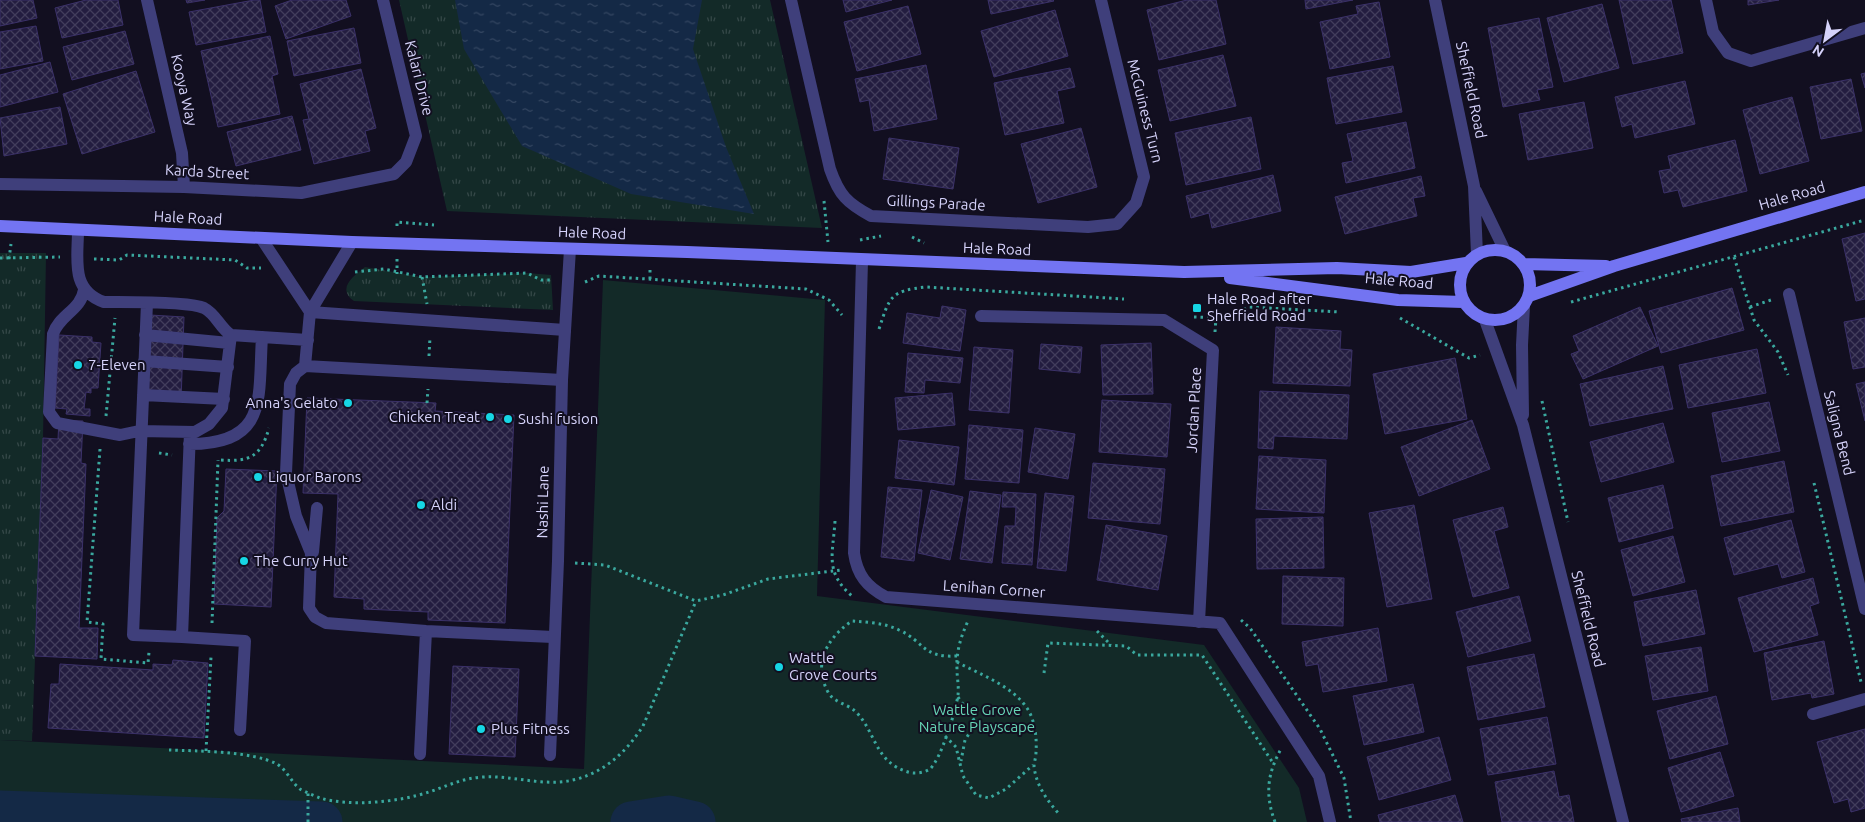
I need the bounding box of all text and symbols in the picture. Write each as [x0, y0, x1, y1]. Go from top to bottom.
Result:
north arrow [1800, 15, 1850, 65]
street label: Kalari Drive [402, 39, 437, 117]
street label: Sheffield Road [1453, 40, 1490, 140]
text: N [1809, 41, 1827, 61]
street label: Kooya Way [168, 52, 201, 128]
street label: McGuiness Turn [1124, 57, 1167, 164]
street label: Karda Street [164, 161, 250, 182]
street label: Hale Road [1757, 178, 1827, 213]
street label: Gillings Parade [886, 191, 986, 214]
street label: Hale Road [153, 207, 223, 228]
street label: Hale Road [558, 223, 626, 242]
street label: Hale Road [963, 239, 1031, 258]
street label: Hale Road [1364, 269, 1434, 292]
place label: Hale Road after Sheffield Road [1207, 290, 1312, 324]
marker: Hale Road after Sheffield Road [1191, 302, 1203, 314]
place label: 7-Eleven [88, 356, 146, 373]
marker: 7-Eleven [72, 359, 84, 371]
street label: Jordan Place [1183, 367, 1204, 453]
street label: Saligna Bend [1821, 389, 1858, 477]
place label: Anna's Gelato [246, 394, 338, 411]
marker: Anna's Gelato [342, 397, 354, 409]
place label: Chicken Treat [389, 408, 480, 425]
place label: Sushi fusion [518, 410, 598, 427]
marker: Chicken Treat [484, 411, 496, 423]
marker: Sushi fusion [502, 413, 514, 425]
street label: Nashi Lane [533, 465, 552, 539]
place label: Liquor Barons [268, 468, 361, 485]
marker: Liquor Barons [252, 471, 264, 483]
place label: Aldi [431, 496, 457, 513]
marker: Aldi [415, 499, 427, 511]
place label: The Curry Hut [254, 552, 348, 569]
marker: The Curry Hut [238, 555, 250, 567]
street label: Sheffield Road [1568, 569, 1609, 669]
street label: Lenihan Corner [942, 576, 1046, 601]
place label: Wattle Grove Courts [789, 649, 877, 683]
marker: Wattle Grove Courts [773, 661, 785, 673]
park label: Wattle Grove Nature Playscape [919, 701, 1035, 735]
place label: Plus Fitness [491, 720, 570, 737]
marker: Plus Fitness [475, 723, 487, 735]

